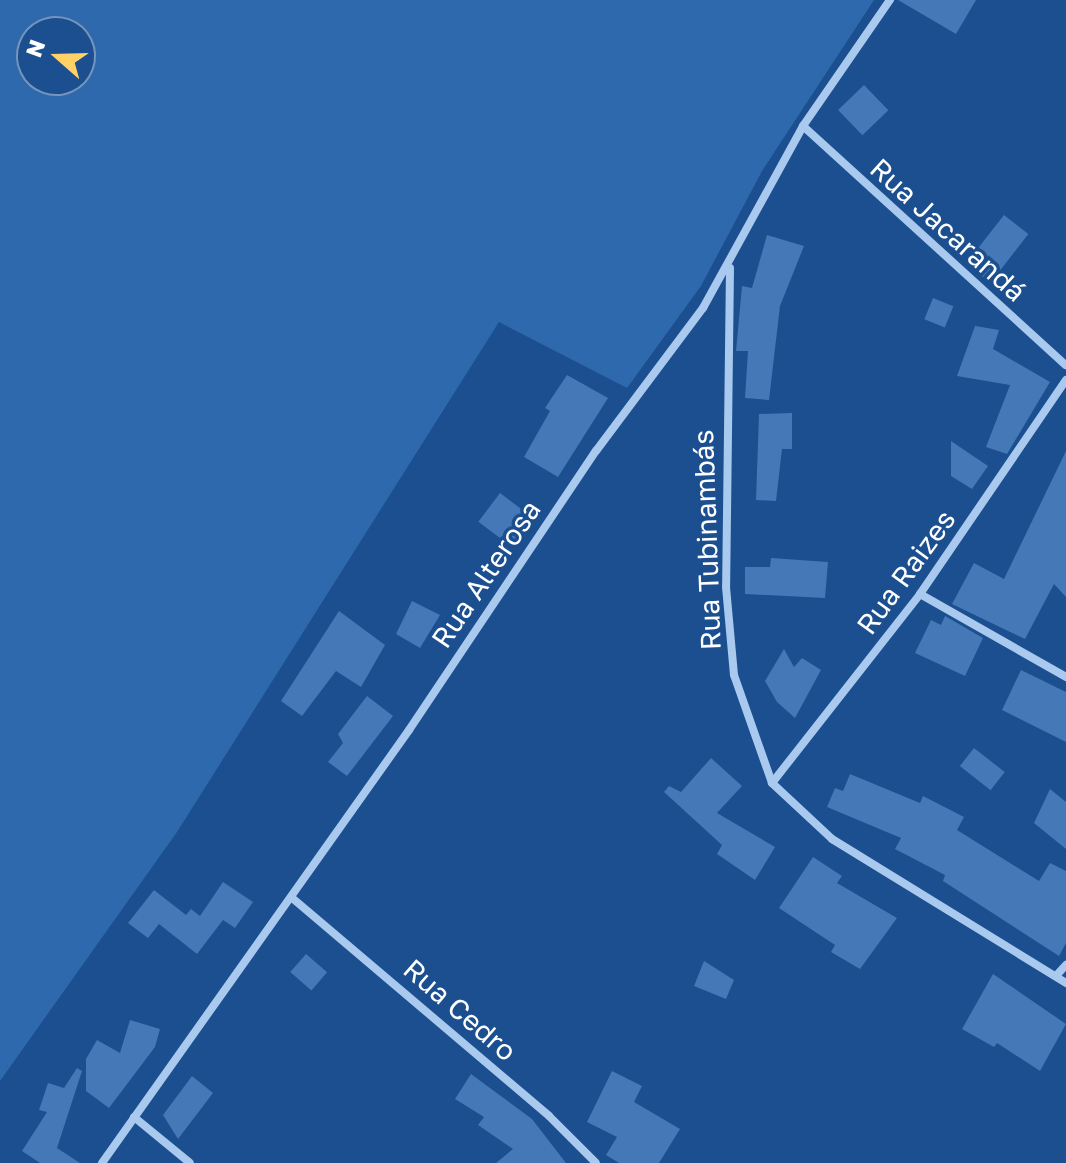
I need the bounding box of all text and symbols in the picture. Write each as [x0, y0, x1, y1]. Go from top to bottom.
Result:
north arrow [16, 16, 96, 96]
text: N [19, 36, 50, 61]
street label: Rua Jacarandá [863, 151, 1033, 309]
street label: Rua Tubinambás [686, 429, 728, 651]
street label: Rua Alterosa [424, 494, 548, 654]
street label: Rua Raizes [850, 503, 962, 641]
street label: Rua Cedro [397, 952, 523, 1068]

